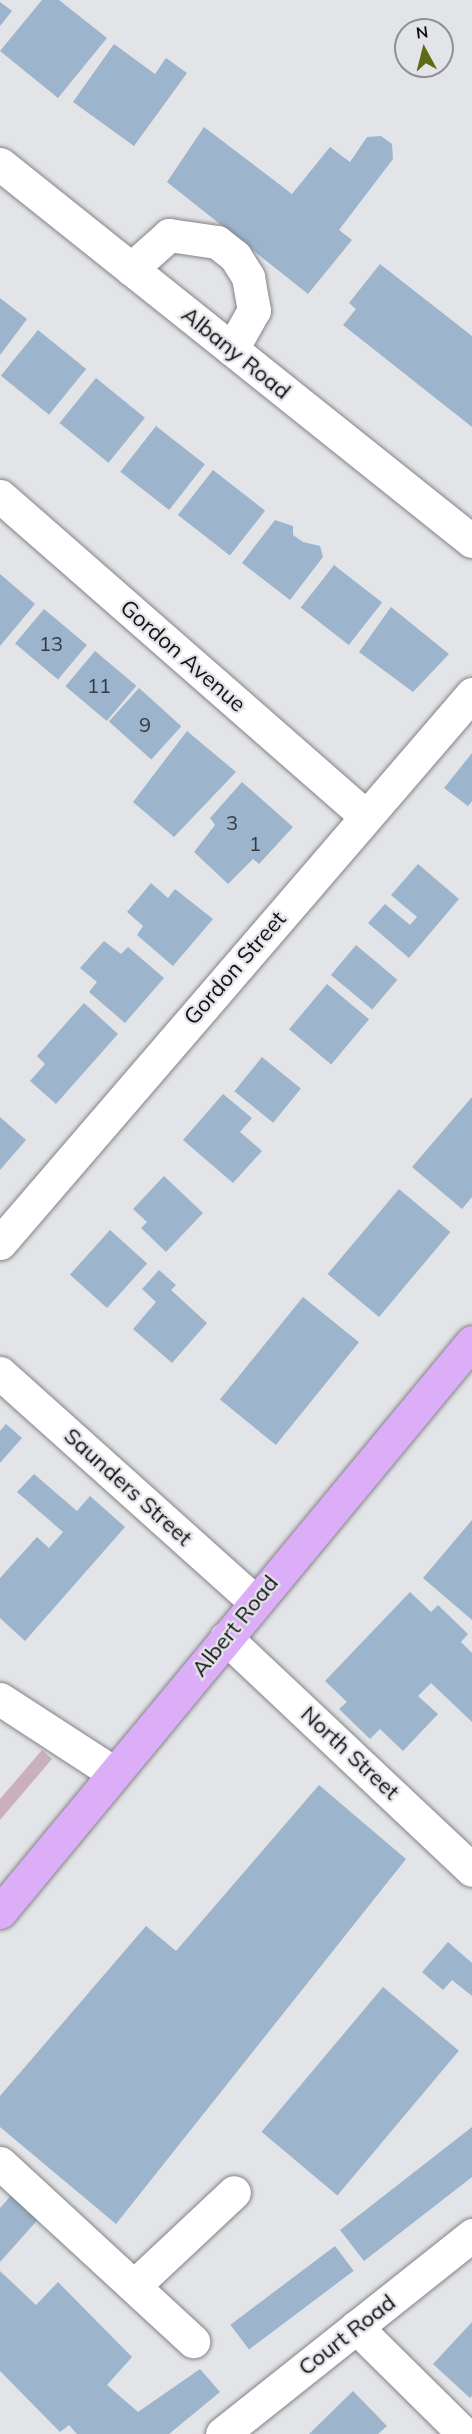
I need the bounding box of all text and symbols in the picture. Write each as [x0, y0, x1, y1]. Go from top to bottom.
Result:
north arrow [394, 18, 454, 78]
text: N [415, 21, 429, 43]
street label: Albany Road [176, 301, 296, 405]
street label: Gordon Avenue [115, 594, 251, 718]
house number: 13 [39, 631, 63, 655]
house number: 11 [87, 673, 111, 697]
house number: 9 [139, 712, 151, 736]
house number: 3 [226, 810, 238, 834]
house number: 1 [249, 831, 261, 855]
street label: Gordon Street [179, 906, 291, 1030]
street label: Saunders Street [59, 1423, 197, 1551]
street label: Albert Road [186, 1570, 284, 1682]
street label: North Street [295, 1701, 405, 1805]
street label: Court Road [293, 2289, 401, 2381]

